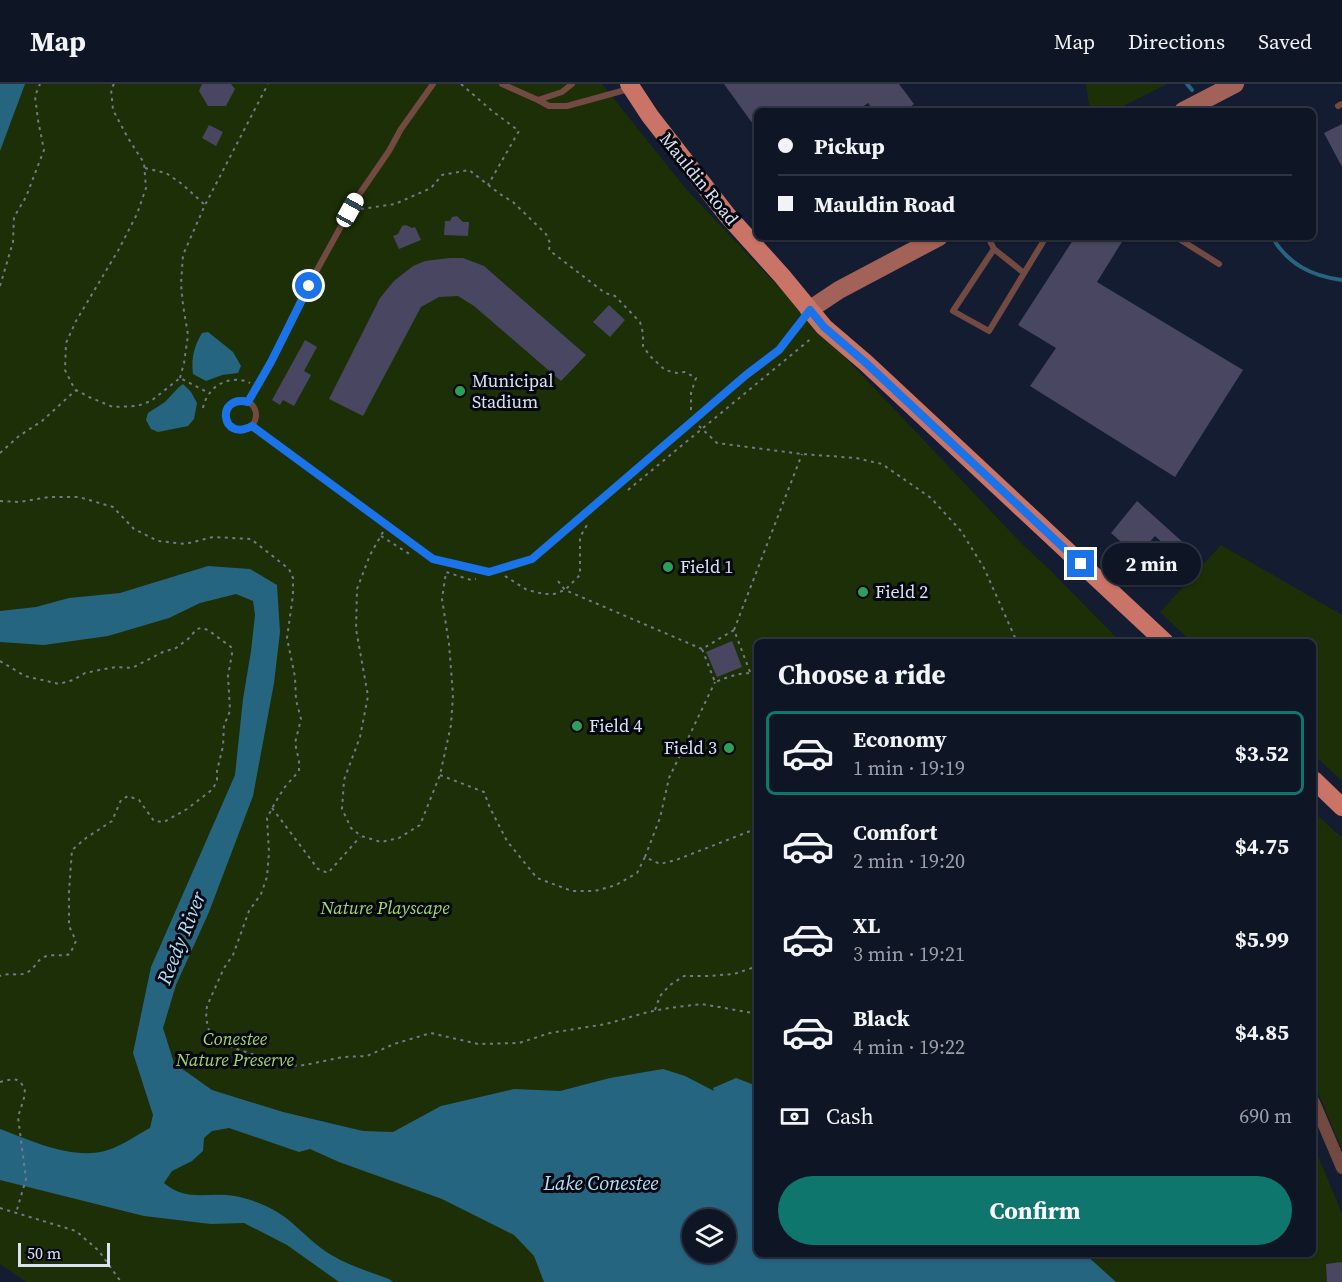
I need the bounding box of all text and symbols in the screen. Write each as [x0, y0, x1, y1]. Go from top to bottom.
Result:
text: Map [30, 22, 86, 60]
text: Map [1054, 27, 1095, 56]
text: Directions [1128, 27, 1225, 56]
text: Saved [1258, 27, 1312, 56]
street label: Mauldin Road [654, 127, 744, 230]
text: Pickup [814, 131, 885, 161]
text: Mauldin Road [814, 189, 955, 219]
car [333, 190, 367, 230]
route start [295, 272, 322, 299]
place label: Municipal Stadium [472, 368, 554, 414]
marker: Municipal Stadium [453, 384, 467, 398]
callout: 2 min [1102, 543, 1201, 585]
route end [1067, 550, 1094, 577]
text: 2 min [1126, 550, 1177, 578]
place label: Field 1 [680, 554, 733, 579]
marker: Field 1 [661, 560, 675, 574]
place label: Field 2 [875, 579, 928, 604]
marker: Field 2 [856, 585, 870, 599]
text: Choose a ride [778, 656, 946, 693]
place label: Field 4 [589, 713, 642, 738]
marker: Field 4 [570, 719, 584, 733]
text: Economy [853, 724, 947, 754]
icon: car [781, 726, 835, 780]
place label: Field 3 [664, 735, 717, 760]
text: $3.52 [1235, 738, 1289, 768]
marker: Field 3 [722, 741, 736, 755]
text: 1 min · 19:19 [853, 754, 965, 782]
text: Comfort [853, 817, 937, 847]
icon: car [781, 819, 835, 873]
text: $4.75 [1235, 831, 1289, 861]
text: 2 min · 19:20 [853, 847, 965, 875]
water label: Reedy River [149, 887, 213, 989]
park label: Nature Playscape [319, 895, 450, 920]
text: XL [853, 910, 880, 940]
icon: car [781, 912, 835, 966]
text: $5.99 [1235, 924, 1289, 954]
text: 3 min · 19:21 [853, 940, 965, 968]
text: Black [853, 1003, 910, 1033]
icon: car [781, 1005, 835, 1059]
text: $4.85 [1235, 1017, 1289, 1047]
park label: Conestee Nature Preserve [175, 1026, 295, 1072]
text: 4 min · 19:22 [853, 1033, 965, 1061]
icon: cash [778, 1100, 811, 1133]
text: Cash [826, 1101, 874, 1131]
text: 690 m [1239, 1102, 1292, 1130]
water label: Lake Conestee [543, 1169, 658, 1197]
button: Confirm [778, 1176, 1292, 1245]
map controls [682, 1209, 736, 1263]
button: layers [682, 1209, 736, 1263]
scale bar [18, 1240, 110, 1268]
text: 50 m [27, 1242, 61, 1264]

